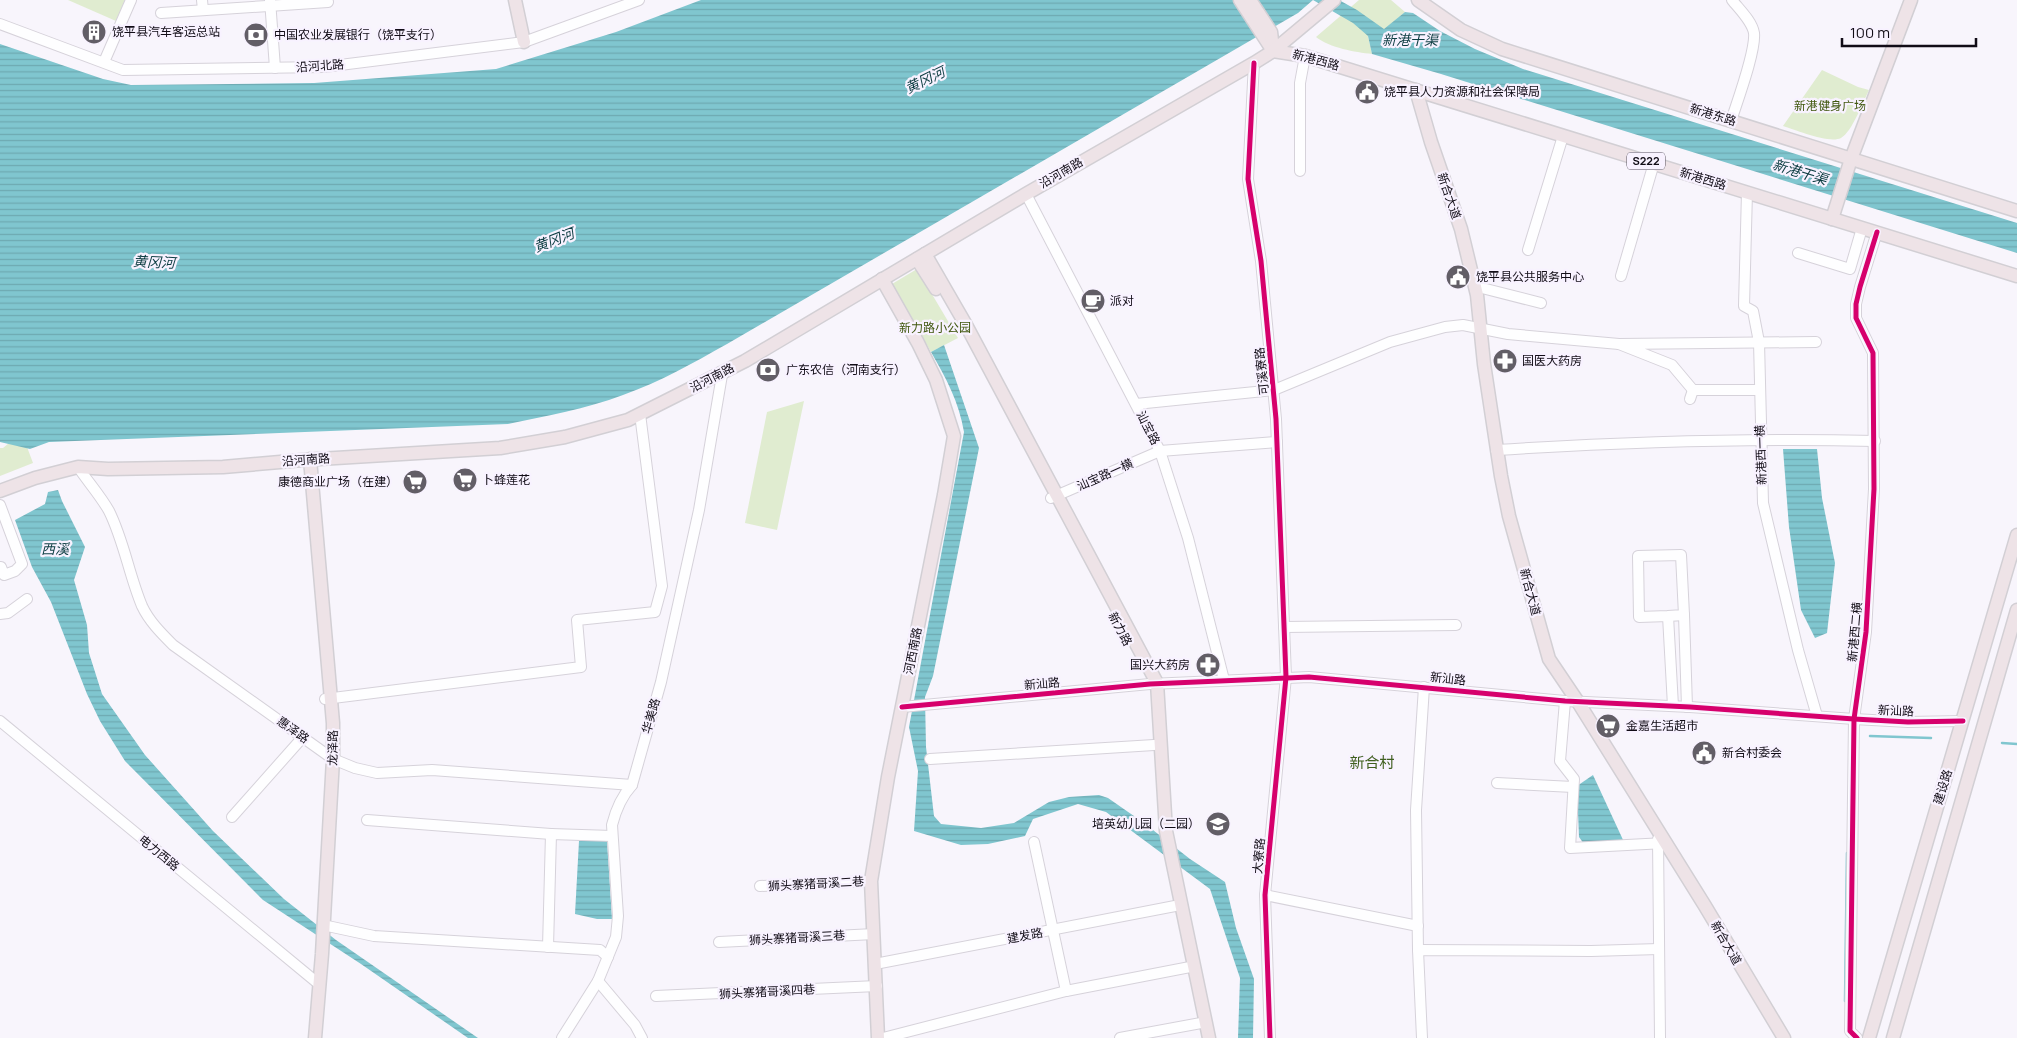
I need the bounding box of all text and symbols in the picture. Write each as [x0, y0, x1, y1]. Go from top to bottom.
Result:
scale bar [1842, 15, 1976, 47]
building icon: 饶平县汽车客运总站 [81, 19, 107, 45]
bank icon: 中国农业发展银行（饶平支行） [243, 22, 269, 48]
text: 100 m [1850, 22, 1890, 43]
place label: 饶平县汽车客运总站 [112, 23, 220, 40]
place label: 中国农业发展银行（饶平支行） [274, 26, 442, 43]
water label: 新港干渠 [1382, 30, 1440, 49]
street label: 新港西路 [1291, 45, 1342, 74]
street label: 沿河北路 [295, 55, 345, 76]
water label: 黄冈河 [902, 60, 951, 97]
public building icon: 饶平县人力资源和社会保障局 [1354, 79, 1380, 105]
place label: 饶平县人力资源和社会保障局 [1384, 83, 1540, 100]
park label: 新港健身广场 [1794, 97, 1866, 114]
street label: 新港东路 [1688, 99, 1739, 130]
street label: 沿河南路 [1036, 153, 1086, 192]
road number: S222 [1627, 153, 1665, 170]
water label: 新港干渠 [1771, 154, 1832, 189]
street label: 新港西路 [1678, 163, 1729, 194]
street label: 新合大道 [1434, 170, 1465, 221]
water label: 黄冈河 [531, 222, 580, 256]
water label: 黄冈河 [133, 251, 178, 272]
public building icon: 饶平县公共服务中心 [1445, 264, 1471, 290]
place label: 饶平县公共服务中心 [1476, 268, 1584, 285]
cafe icon: 派对 [1080, 288, 1106, 314]
place label: 派对 [1110, 292, 1134, 309]
park label: 新力路小公园 [899, 319, 971, 336]
street label: 可溪寮路 [1251, 346, 1272, 396]
pharmacy icon: 国医大药房 [1492, 348, 1518, 374]
place label: 国医大药房 [1522, 352, 1582, 369]
bank icon: 广东农信（河南支行） [755, 357, 781, 383]
street label: 沿河南路 [687, 359, 737, 396]
place label: 广东农信（河南支行） [786, 361, 906, 378]
street label: 汕宝路 [1133, 408, 1164, 448]
street label: 新港西一横 [1751, 425, 1770, 485]
street label: 沿河南路 [281, 449, 331, 470]
street label: 汕宝路一横 [1074, 455, 1136, 495]
supermarket icon: 卜蜂莲花 [452, 467, 478, 493]
supermarket icon: 康德商业广场（在建） [402, 469, 428, 495]
place label: 卜蜂莲花 [482, 471, 530, 488]
place label: 康德商业广场（在建） [278, 473, 398, 490]
water label: 西溪 [41, 539, 71, 558]
street label: 新合大道 [1516, 566, 1545, 617]
street label: 新港西二横 [1843, 601, 1866, 663]
street label: 新力路 [1104, 609, 1136, 649]
street label: 河西南路 [900, 626, 925, 676]
pharmacy icon: 国兴大药房 [1195, 652, 1221, 678]
place label: 国兴大药房 [1130, 656, 1190, 673]
street label: 新汕路 [1429, 668, 1467, 689]
street label: 新汕路 [1023, 673, 1061, 694]
street label: 华美路 [637, 696, 664, 736]
street label: 新汕路 [1878, 701, 1914, 720]
street label: 惠泽路 [274, 712, 313, 747]
supermarket icon: 金嘉生活超市 [1595, 713, 1621, 739]
place label: 金嘉生活超市 [1626, 717, 1698, 734]
street label: 龙泽路 [324, 730, 341, 766]
public building icon: 新合村委会 [1691, 740, 1717, 766]
place label: 新合村委会 [1722, 744, 1782, 761]
district label: 新合村 [1349, 752, 1395, 773]
street label: 建设路 [1929, 767, 1956, 807]
school or university icon: 培英幼儿园（二园） [1205, 811, 1231, 837]
place label: 培英幼儿园（二园） [1092, 815, 1200, 832]
street label: 电力西路 [135, 831, 183, 874]
street label: 大寮路 [1248, 837, 1269, 875]
street label: 狮头寨猪哥溪二巷 [768, 872, 864, 895]
street label: 新合大道 [1707, 918, 1746, 968]
street label: 建发路 [1006, 924, 1044, 947]
street label: 狮头寨猪哥溪三巷 [749, 926, 845, 949]
street label: 狮头寨猪哥溪四巷 [719, 980, 815, 1003]

